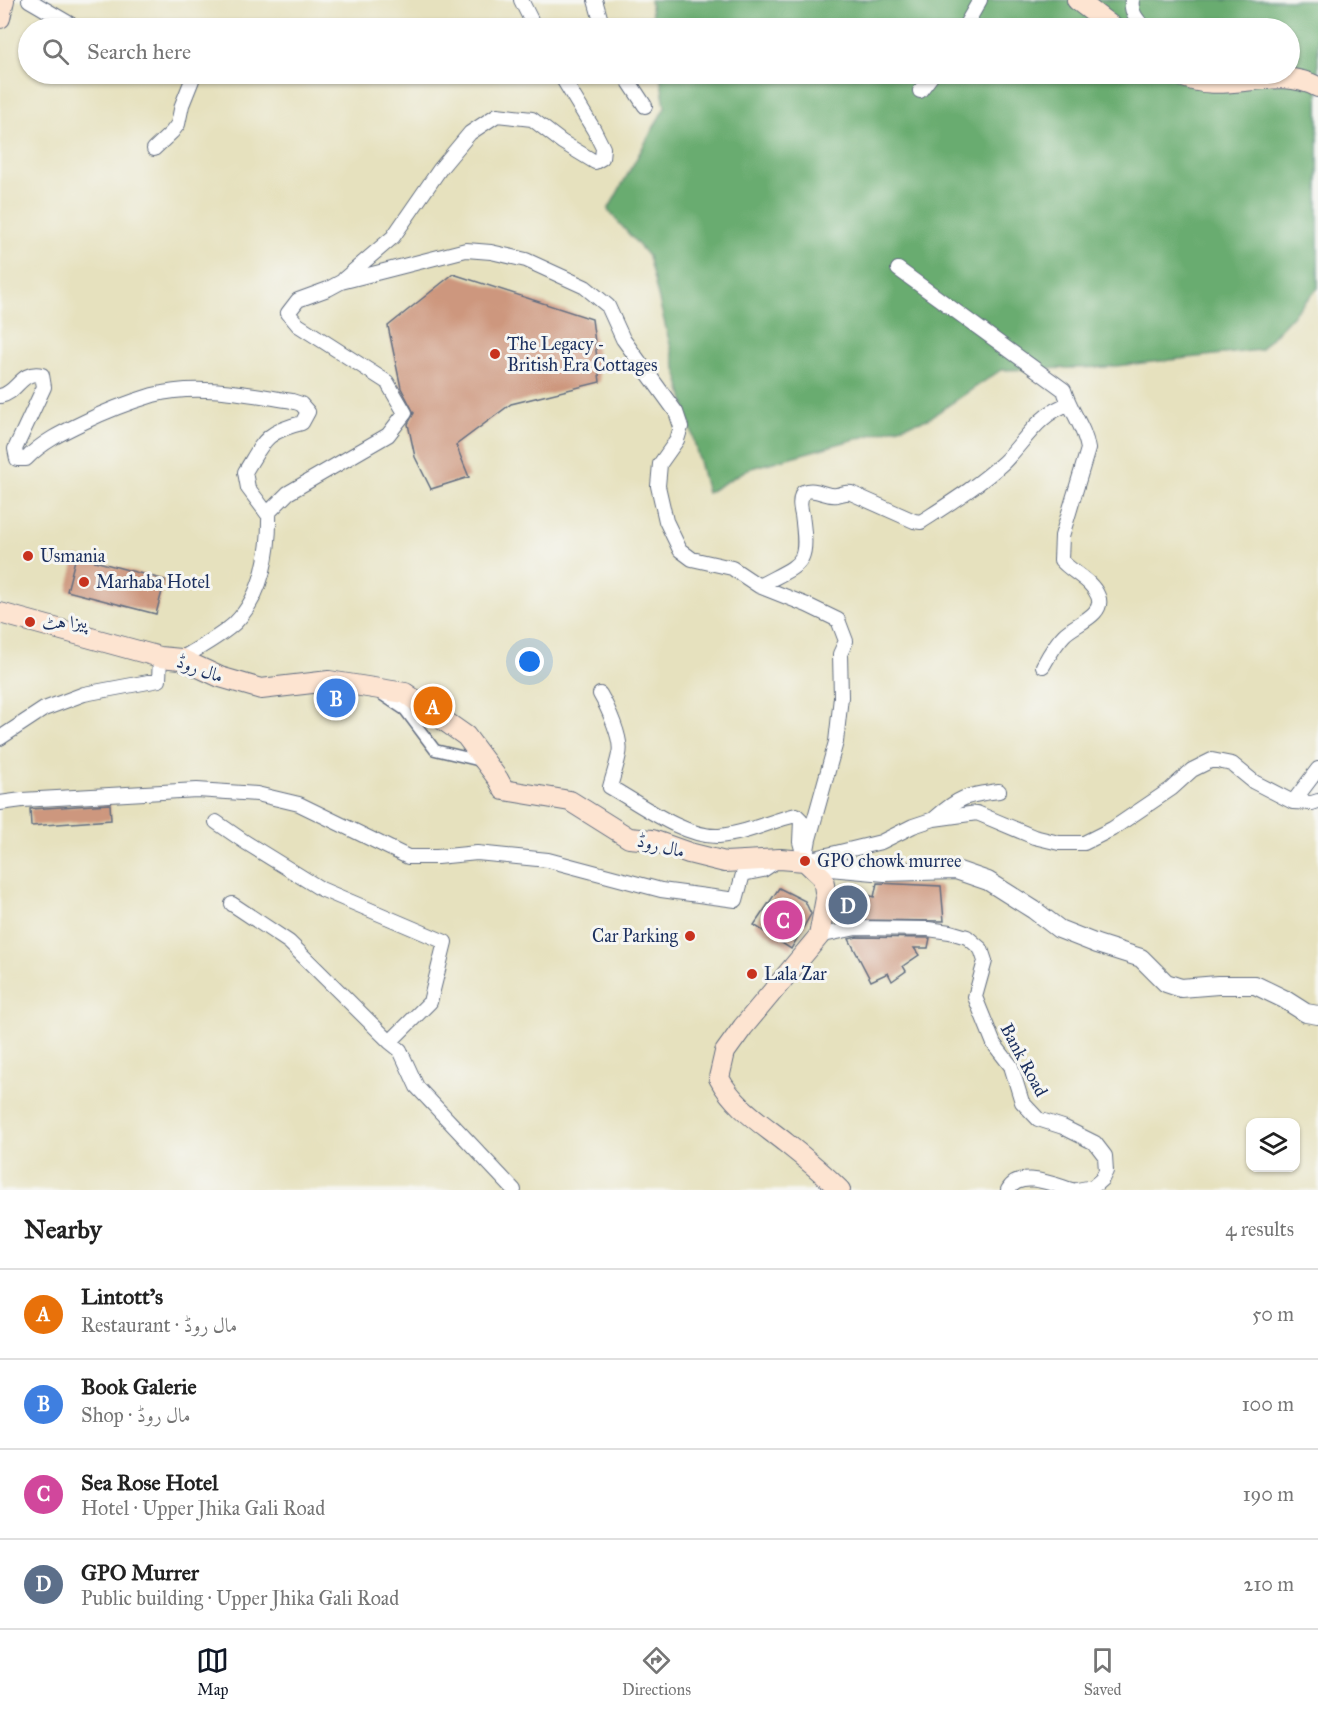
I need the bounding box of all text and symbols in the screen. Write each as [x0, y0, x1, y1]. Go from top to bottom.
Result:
search box [18, 18, 1300, 84]
icon: search [39, 35, 72, 68]
text: Search here [87, 38, 191, 65]
place label: The Legacy - British Era Cottages [507, 333, 658, 377]
marker: The Legacy - British Era Cottages [488, 347, 502, 361]
place label: Usmania [40, 545, 106, 567]
marker: Usmania [21, 549, 35, 563]
place label: Marhaba Hotel [96, 571, 210, 593]
marker: Marhaba Hotel [77, 575, 91, 589]
place label: پیزا ہٹ [42, 611, 89, 635]
marker: پیزا ہٹ [23, 615, 37, 629]
your location [515, 647, 544, 676]
street label: مال روڈ [174, 650, 226, 688]
pin: B [316, 676, 356, 720]
pin: A [414, 684, 452, 728]
street label: مال روڈ [635, 829, 687, 863]
place label: GPO chowk murree [817, 850, 962, 872]
marker: GPO chowk murree [798, 854, 812, 868]
pin: D [828, 882, 868, 928]
pin: C [764, 898, 802, 942]
place label: Car Parking [592, 925, 679, 948]
marker: Car Parking [683, 929, 697, 943]
place label: Lala Zar [764, 963, 827, 985]
marker: Lala Zar [745, 967, 759, 981]
street label: Bank Road [996, 1020, 1052, 1100]
map controls [1246, 1118, 1300, 1172]
button: layers [1246, 1118, 1300, 1172]
text: Nearby [24, 1213, 102, 1245]
text: 4 results [1225, 1217, 1294, 1241]
text: Lintott's [81, 1283, 163, 1310]
text: A [37, 1302, 50, 1326]
text: 50 m [1252, 1302, 1294, 1326]
text: Restaurant · مال روڈ [81, 1313, 237, 1337]
text: Book Galerie [81, 1373, 197, 1400]
text: B [37, 1392, 50, 1416]
text: 100 m [1242, 1392, 1294, 1416]
text: Shop · مال روڈ [81, 1403, 190, 1427]
text: Sea Rose Hotel [81, 1469, 218, 1496]
text: C [37, 1482, 50, 1506]
text: 190 m [1243, 1482, 1294, 1506]
text: Hotel · Upper Jhika Gali Road [81, 1496, 325, 1520]
text: GPO Murrer [81, 1559, 199, 1586]
text: D [36, 1572, 51, 1596]
text: 210 m [1244, 1572, 1294, 1596]
text: Public building · Upper Jhika Gali Road [81, 1586, 399, 1610]
tab: Map [196, 1644, 229, 1699]
tab: Directions [622, 1644, 691, 1699]
tab: Saved [1084, 1644, 1122, 1699]

